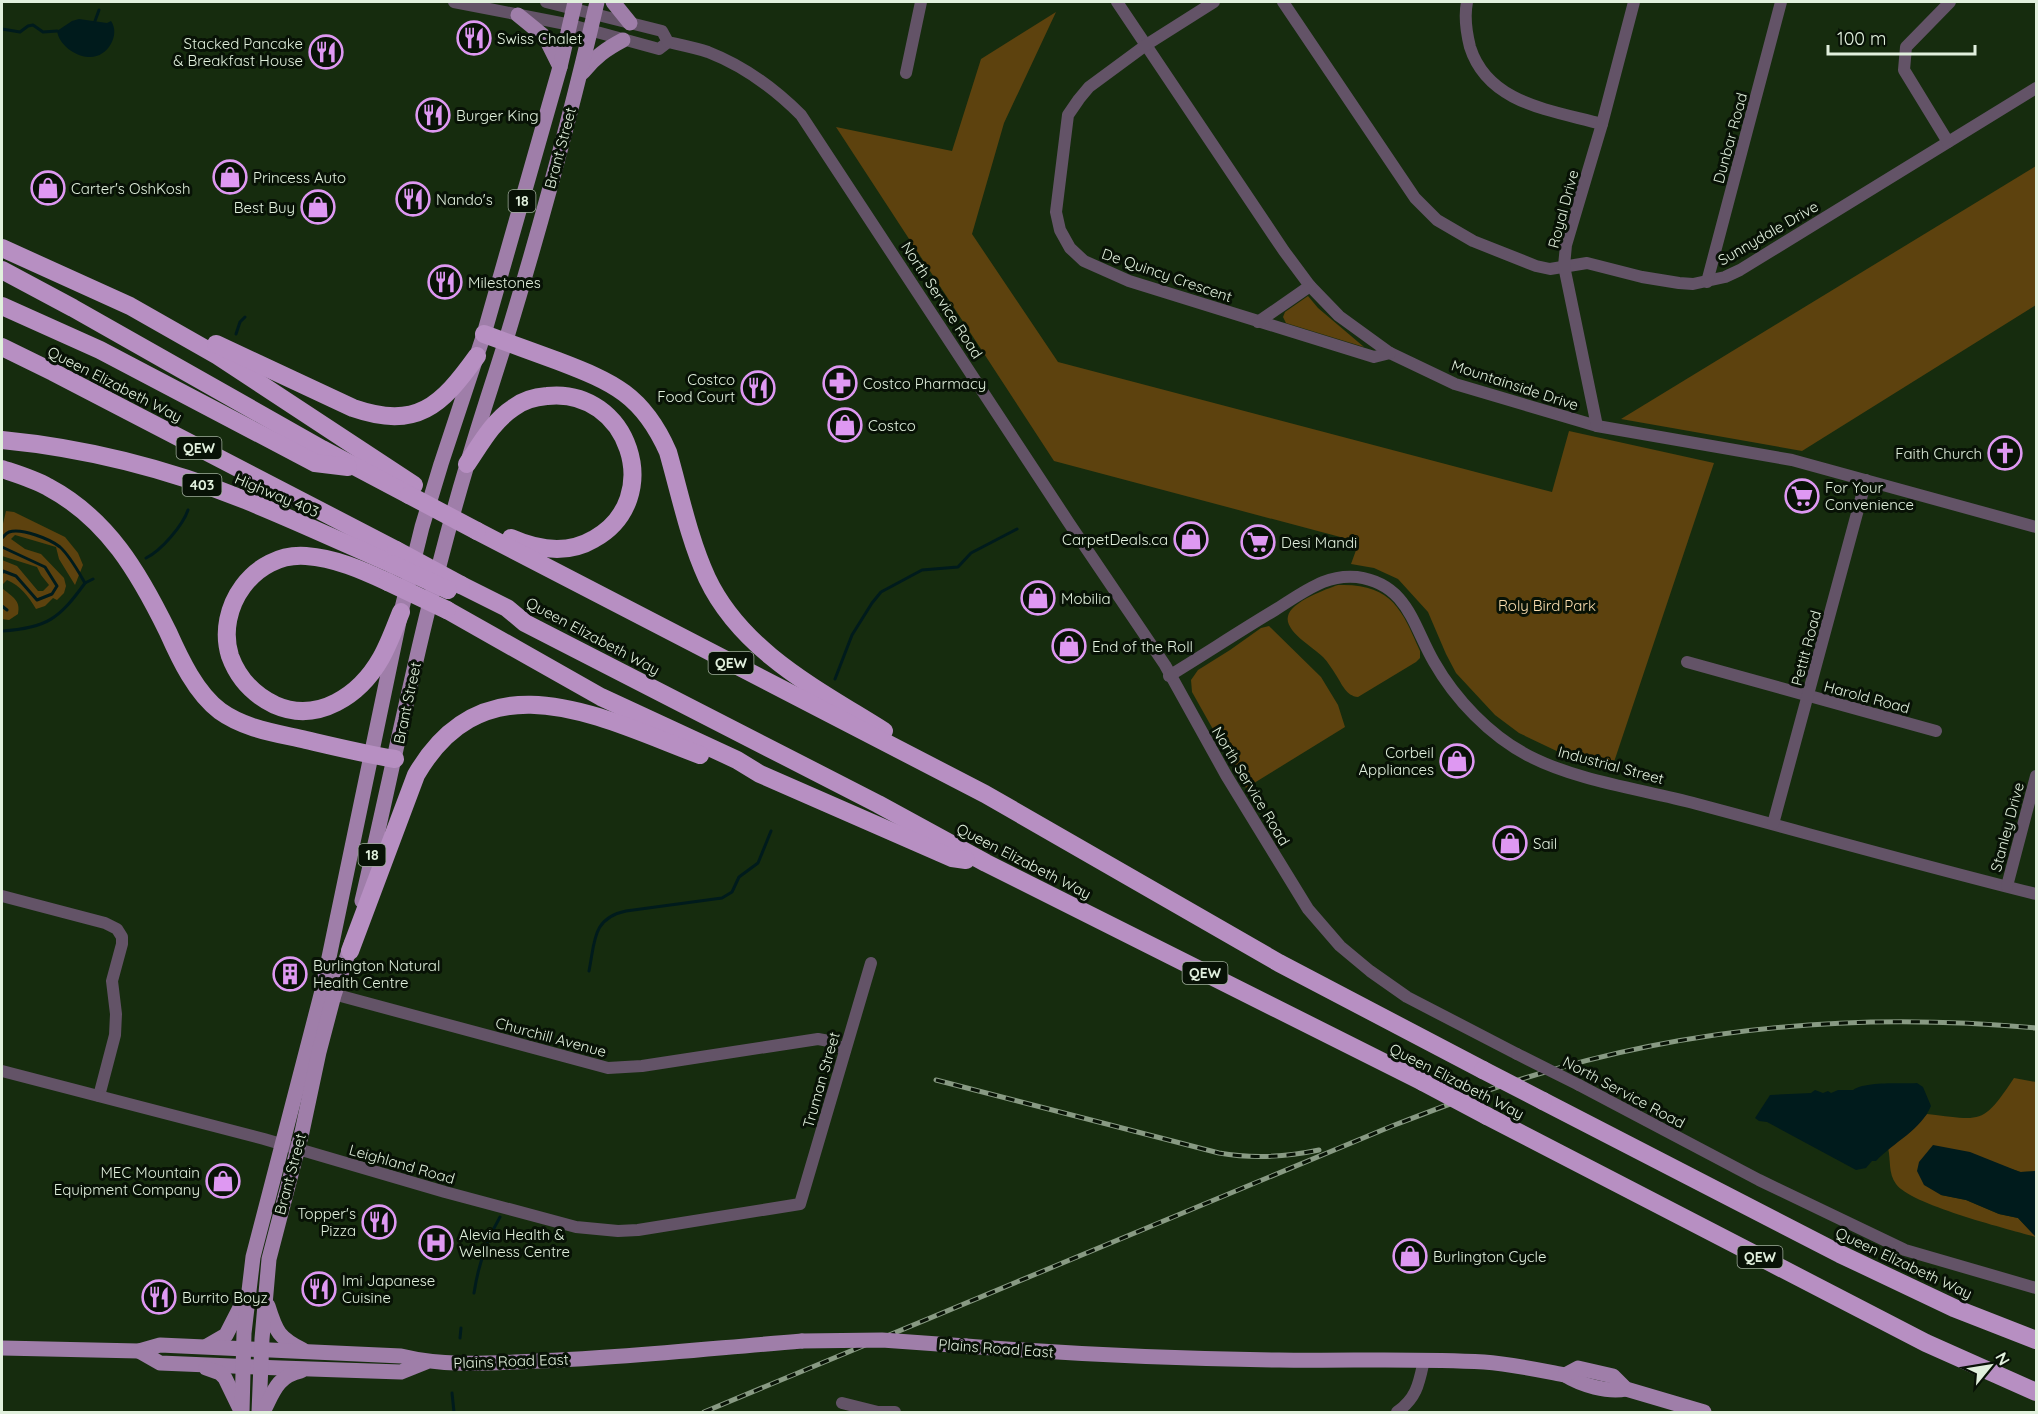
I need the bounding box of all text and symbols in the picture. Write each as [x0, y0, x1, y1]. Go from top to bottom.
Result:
scale bar [1828, 18, 1975, 56]
restaurant icon: Swiss Chalet [456, 20, 492, 56]
text: 100 m [1837, 27, 1886, 50]
place label: Swiss Chalet [497, 29, 582, 48]
place label: Stacked Pancake & Breakfast House [173, 34, 303, 70]
restaurant icon: Stacked Pancake & Breakfast House [308, 34, 344, 70]
street label: Dunbar Road [1709, 90, 1751, 186]
restaurant icon: Burger King [415, 97, 451, 133]
street label: Brant Street [540, 105, 580, 191]
place label: Burger King [456, 106, 539, 125]
shop icon: Princess Auto [212, 159, 248, 195]
place label: Princess Auto [253, 168, 346, 187]
street label: Royal Drive [1543, 168, 1583, 250]
shop icon: Carter's OshKosh [30, 170, 66, 206]
place label: Carter's OshKosh [71, 179, 190, 198]
restaurant icon: Nando's [395, 181, 431, 217]
shop icon: Best Buy [300, 189, 336, 225]
place label: Nando's [436, 190, 493, 209]
road number: 18 [508, 190, 536, 212]
street label: Sunnydale Drive [1714, 197, 1822, 269]
place label: Best Buy [234, 198, 295, 217]
street label: North Service Road [897, 238, 987, 362]
street label: De Quincy Crescent [1099, 244, 1235, 306]
restaurant icon: Milestones [427, 264, 463, 300]
place label: Milestones [468, 273, 541, 292]
street label: Queen Elizabeth Way [45, 342, 185, 426]
street label: Mountainside Drive [1449, 355, 1581, 415]
pharmacy icon: Costco Pharmacy [822, 365, 858, 401]
place label: Costco Food Court [657, 370, 735, 406]
restaurant icon: Costco Food Court [740, 370, 776, 406]
place label: Costco Pharmacy [863, 374, 986, 393]
shop icon: Costco [827, 407, 863, 443]
place label: Costco [868, 416, 916, 435]
church icon: Faith Church [1987, 435, 2023, 471]
road number: QEW [176, 437, 222, 459]
place label: Faith Church [1895, 444, 1982, 463]
street label: Highway 403 [232, 469, 322, 521]
road number: 403 [182, 474, 222, 496]
supermarket icon: For Your Convenience [1784, 478, 1820, 514]
place label: For Your Convenience [1825, 478, 1914, 514]
shop icon: CarpetDeals.ca [1173, 521, 1209, 557]
supermarket icon: Desi Mandi [1240, 524, 1276, 560]
place label: CarpetDeals.ca [1062, 530, 1168, 549]
place label: Desi Mandi [1281, 533, 1357, 552]
shop icon: Mobilia [1020, 580, 1056, 616]
place label: Mobilia [1061, 589, 1111, 608]
street label: Queen Elizabeth Way [523, 593, 663, 679]
park label: Roly Bird Park [1498, 596, 1596, 615]
street label: Pettit Road [1787, 608, 1825, 688]
shop icon: End of the Roll [1051, 628, 1087, 664]
place label: End of the Roll [1092, 637, 1193, 656]
road number: QEW [708, 652, 754, 674]
street label: Brant Street [389, 660, 425, 746]
street label: Harold Road [1822, 676, 1912, 718]
street label: North Service Road [1208, 723, 1294, 849]
street label: Industrial Street [1556, 742, 1666, 788]
place label: Corbeil Appliances [1358, 743, 1434, 779]
shop icon: Corbeil Appliances [1439, 743, 1475, 779]
street label: Stanley Drive [1986, 780, 2028, 874]
street label: Queen Elizabeth Way [954, 819, 1094, 903]
shop icon: Sail [1492, 825, 1528, 861]
place label: Sail [1533, 834, 1557, 853]
road number: 18 [358, 844, 386, 866]
building icon: Burlington Natural Health Centre [272, 956, 308, 992]
place label: Burlington Natural Health Centre [313, 956, 440, 992]
road number: QEW [1182, 962, 1228, 984]
street label: Churchill Avenue [493, 1013, 609, 1061]
street label: Truman Street [798, 1030, 844, 1130]
street label: Queen Elizabeth Way [1387, 1039, 1527, 1123]
street label: North Service Road [1560, 1052, 1688, 1132]
street label: Brant Street [270, 1131, 310, 1217]
street label: Leighland Road [347, 1140, 457, 1188]
place label: MEC Mountain Equipment Company [54, 1163, 200, 1199]
shop icon: MEC Mountain Equipment Company [205, 1163, 241, 1199]
place label: Topper's Pizza [297, 1204, 356, 1240]
restaurant icon: Topper's Pizza [361, 1204, 397, 1240]
street label: Queen Elizabeth Way [1833, 1223, 1975, 1303]
hospital icon: Alevia Health & Wellness Centre [418, 1225, 454, 1261]
place label: Alevia Health & Wellness Centre [459, 1225, 570, 1261]
shop icon: Burlington Cycle [1392, 1238, 1428, 1274]
road number: QEW [1738, 1246, 1782, 1268]
place label: Burlington Cycle [1433, 1247, 1546, 1266]
restaurant icon: Imi Japanese Cuisine [301, 1271, 337, 1307]
place label: Imi Japanese Cuisine [342, 1271, 435, 1307]
restaurant icon: Burrito Boyz [141, 1279, 177, 1315]
place label: Burrito Boyz [182, 1288, 268, 1307]
street label: Plains Road East [938, 1334, 1054, 1362]
north arrow [1960, 1336, 2020, 1396]
text: N [1991, 1348, 2015, 1369]
street label: Plains Road East [453, 1349, 569, 1373]

